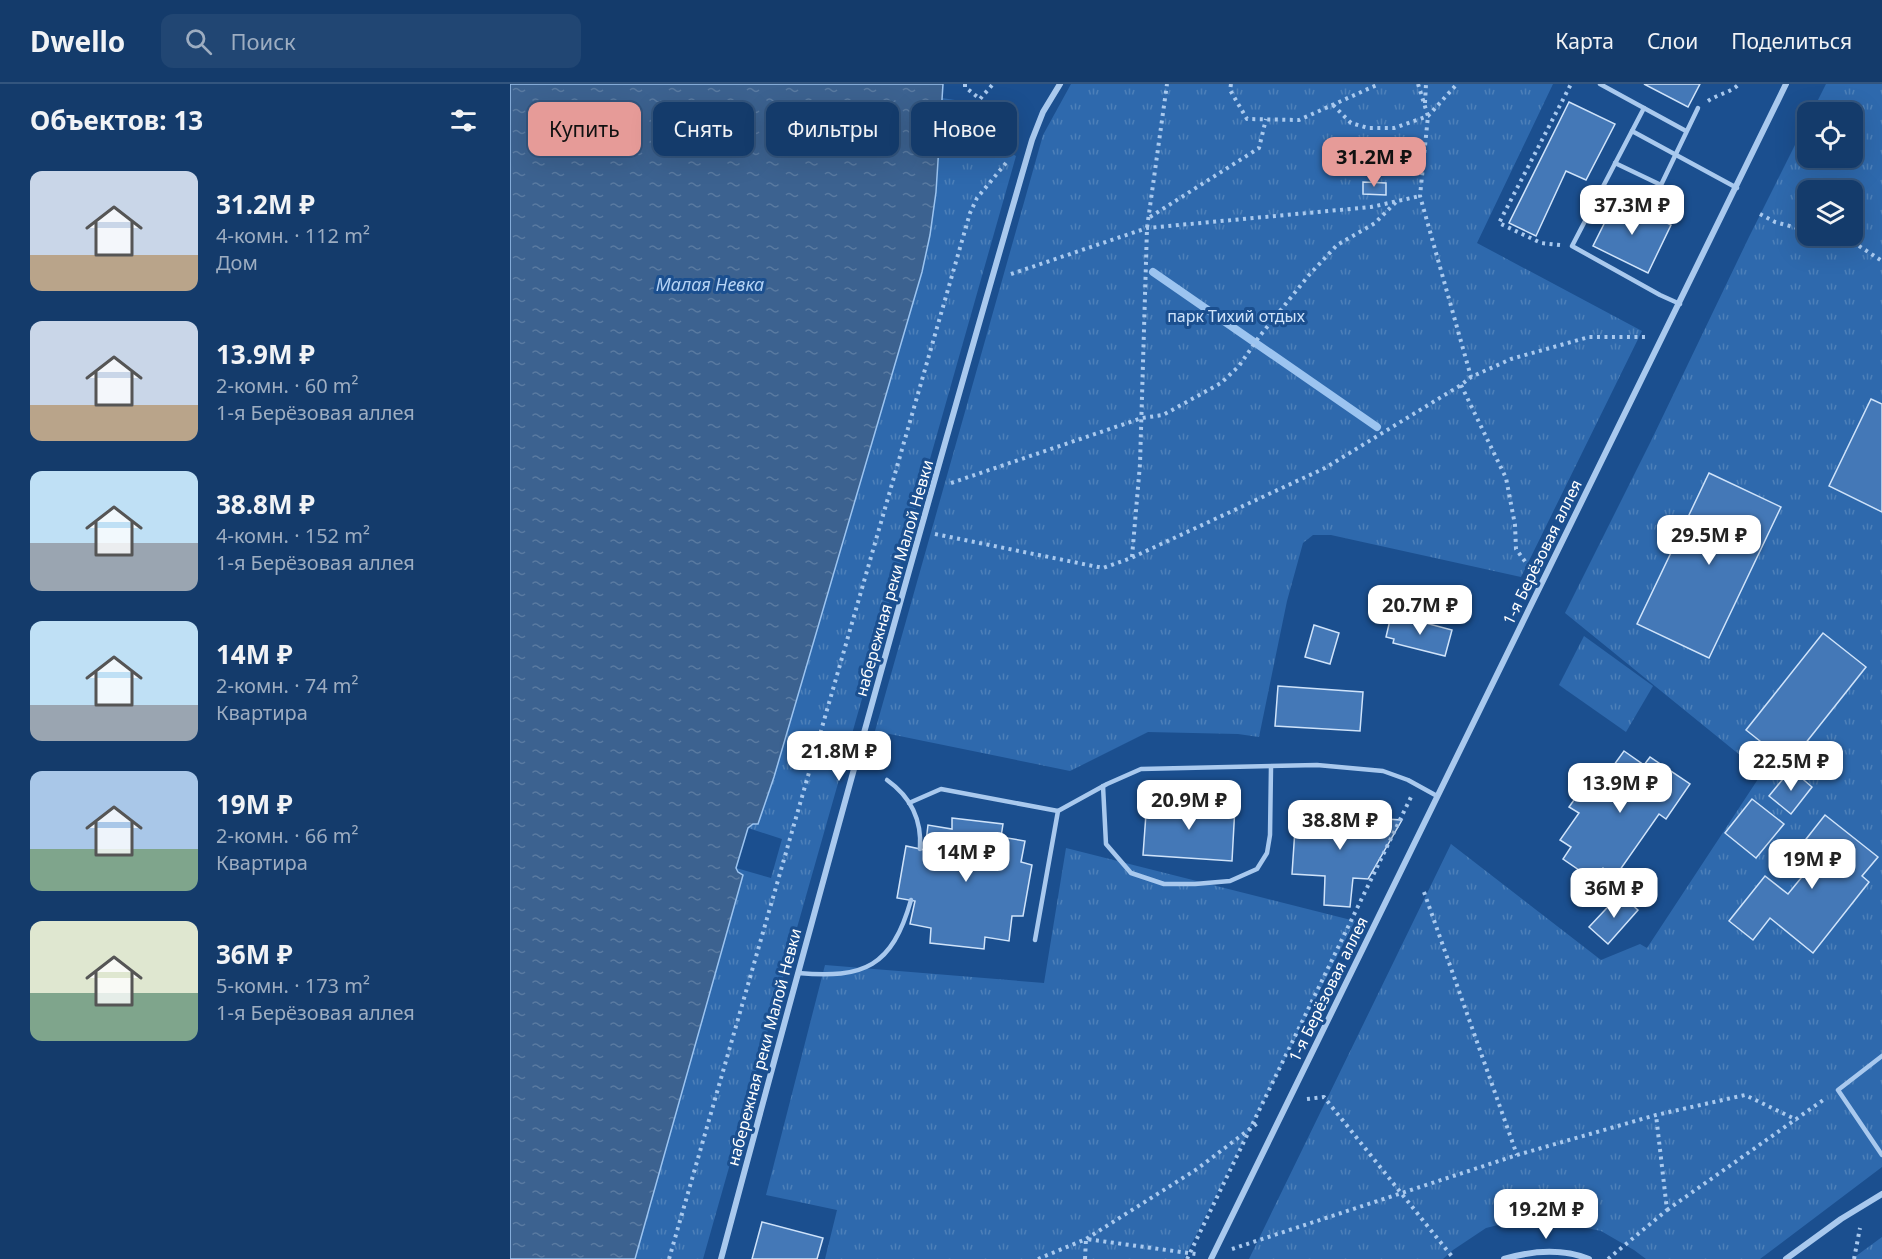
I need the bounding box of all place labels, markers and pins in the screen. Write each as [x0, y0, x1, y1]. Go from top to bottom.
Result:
pin: 31.2M ₽ [1319, 137, 1429, 188]
pin: 37.3M ₽ [1577, 185, 1687, 236]
pin: 29.5M ₽ [1654, 515, 1764, 566]
pin: 20.7M ₽ [1365, 585, 1475, 636]
pin: 21.8M ₽ [784, 731, 894, 782]
pin: 22.5M ₽ [1736, 741, 1846, 792]
pin: 13.9M ₽ [1565, 763, 1675, 814]
pin: 20.9M ₽ [1134, 780, 1244, 831]
pin: 38.8M ₽ [1285, 800, 1395, 851]
pin: 14M ₽ [924, 832, 1008, 883]
pin: 19M ₽ [1770, 839, 1854, 890]
pin: 36M ₽ [1572, 868, 1656, 919]
pin: 19.2M ₽ [1491, 1189, 1601, 1240]

